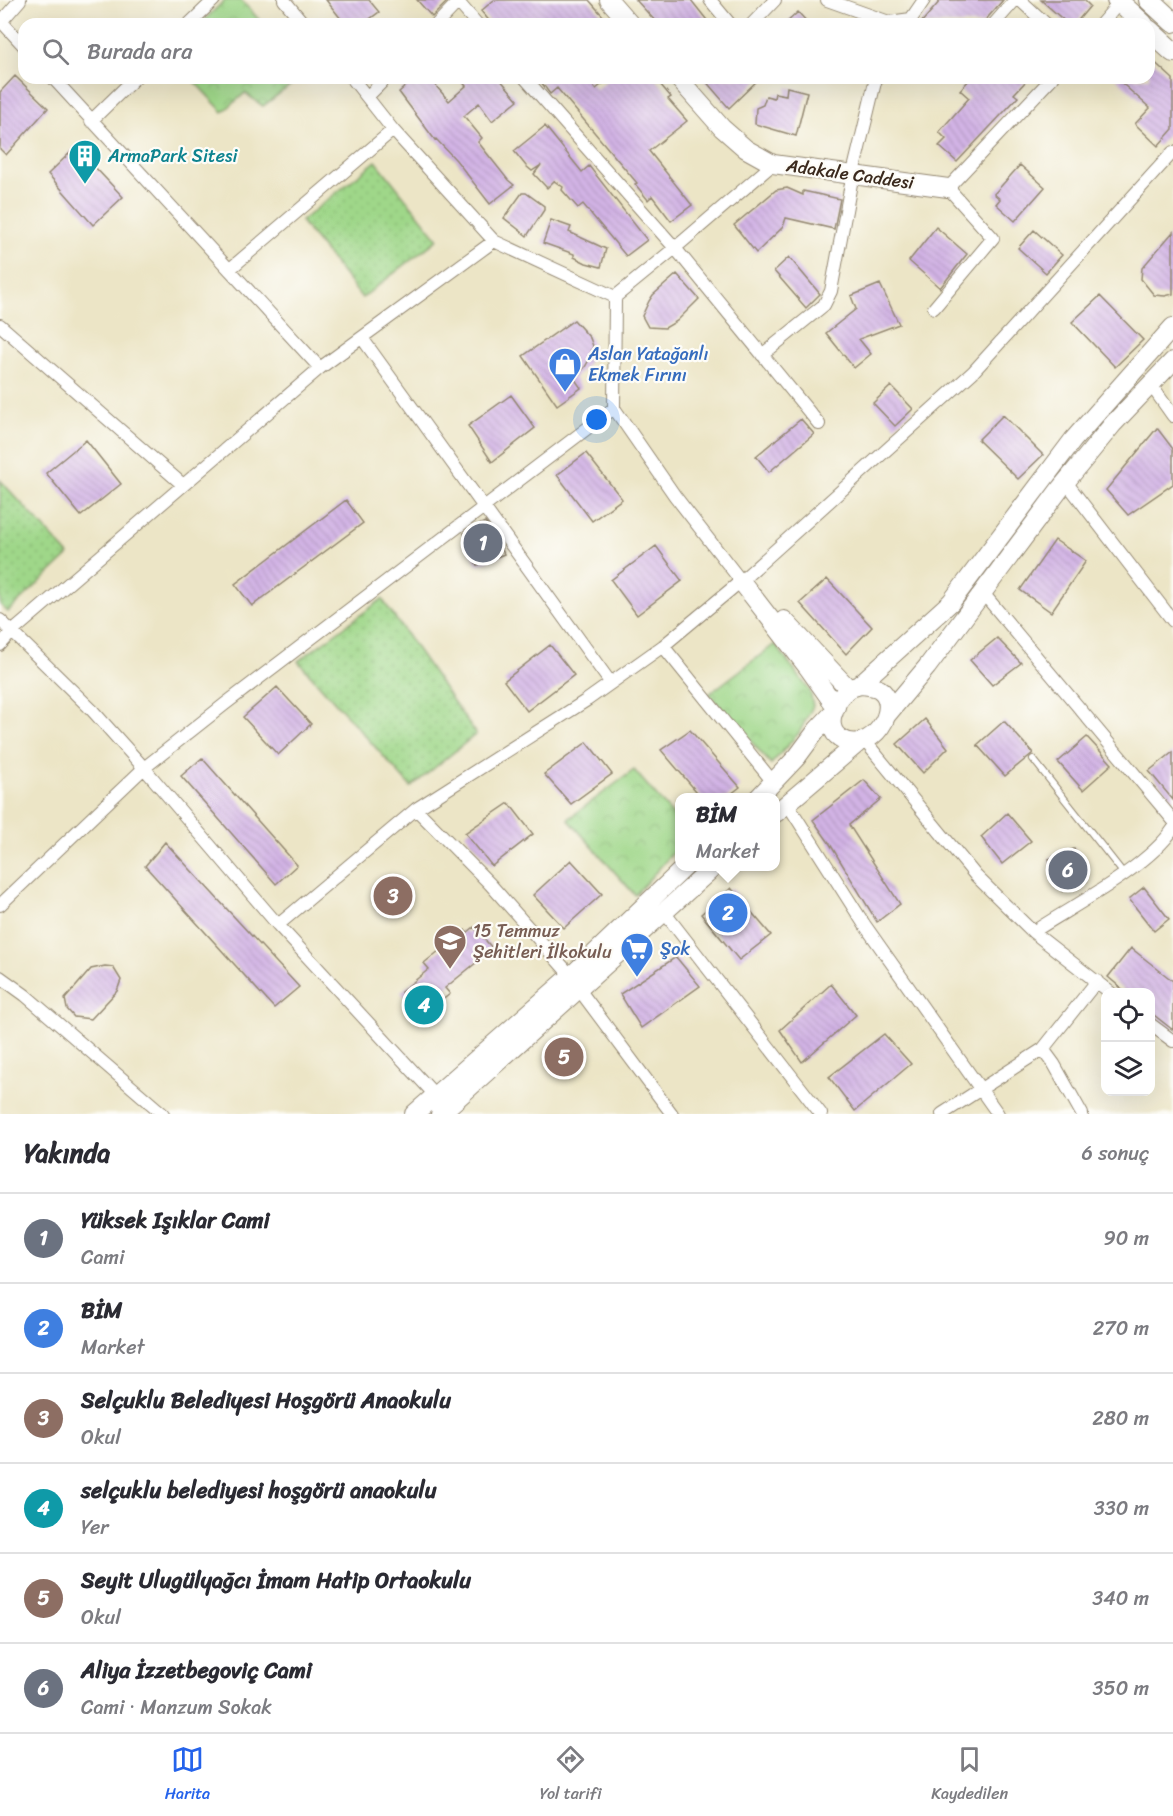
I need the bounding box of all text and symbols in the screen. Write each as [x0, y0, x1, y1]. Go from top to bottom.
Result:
search box [18, 18, 1155, 84]
text: Burada ara [87, 32, 192, 71]
icon: search [39, 35, 72, 68]
building icon: ArmaPark Sitesi [67, 138, 103, 185]
place label: ArmaPark Sitesi [107, 140, 238, 172]
street label: Adakale Caddesi [783, 149, 917, 199]
place label: Aslan Yatağanlı Ekmek Fırını [587, 338, 709, 391]
shop icon: Aslan Yatağanlı Ekmek Fırını [547, 346, 583, 393]
your location [582, 405, 611, 434]
pin: 1 [464, 520, 502, 566]
popup [675, 793, 780, 871]
text: BİM [696, 795, 737, 834]
text: Market [696, 834, 759, 869]
pin: 6 [1048, 848, 1088, 892]
pin: 3 [374, 874, 412, 918]
pin: 2 [708, 890, 748, 936]
place label: 15 Temmuz Şehitleri İlkokulu [473, 915, 612, 968]
school or university icon: 15 Temmuz Şehitleri İlkokulu [432, 923, 468, 970]
supermarket icon: Şok [619, 931, 655, 978]
place label: Şok [660, 933, 690, 965]
pin: 4 [404, 982, 444, 1028]
map controls [1101, 988, 1155, 1096]
button: locate [1101, 988, 1155, 1042]
pin: 5 [544, 1034, 584, 1080]
button: layers [1101, 1042, 1155, 1096]
text: Yakında [24, 1130, 110, 1176]
text: 6 sonuç [1082, 1136, 1149, 1171]
text: Yüksek Işıklar Cami [81, 1201, 269, 1240]
text: 1 [39, 1221, 48, 1256]
text: 90 m [1104, 1221, 1149, 1256]
text: Cami [81, 1240, 124, 1275]
text: BİM [81, 1291, 122, 1330]
text: 2 [38, 1311, 49, 1346]
text: 270 m [1093, 1311, 1149, 1346]
text: Market [81, 1330, 145, 1365]
text: Selçuklu Belediyesi Hoşgörü Anaokulu [81, 1381, 451, 1420]
text: 3 [38, 1401, 49, 1436]
text: 280 m [1092, 1401, 1149, 1436]
text: Okul [81, 1420, 121, 1455]
text: selçuklu belediyesi hoşgörü anaokulu [81, 1471, 437, 1510]
text: 4 [37, 1491, 50, 1526]
text: 330 m [1094, 1491, 1149, 1526]
text: Yer [81, 1510, 108, 1545]
text: Seyit Ulugülyağcı İmam Hatip Ortaokulu [81, 1561, 471, 1600]
text: 5 [37, 1581, 50, 1616]
text: 340 m [1092, 1581, 1149, 1616]
text: Okul [81, 1600, 121, 1635]
text: Aliya İzzetbegoviç Cami [81, 1651, 312, 1690]
text: 6 [38, 1671, 49, 1706]
text: 350 m [1093, 1671, 1149, 1706]
text: Cami · Manzum Sokak [81, 1690, 272, 1725]
tab: Harita [165, 1743, 210, 1808]
tab: Yol tarifi [540, 1743, 602, 1808]
tab: Kaydedilen [931, 1743, 1008, 1808]

